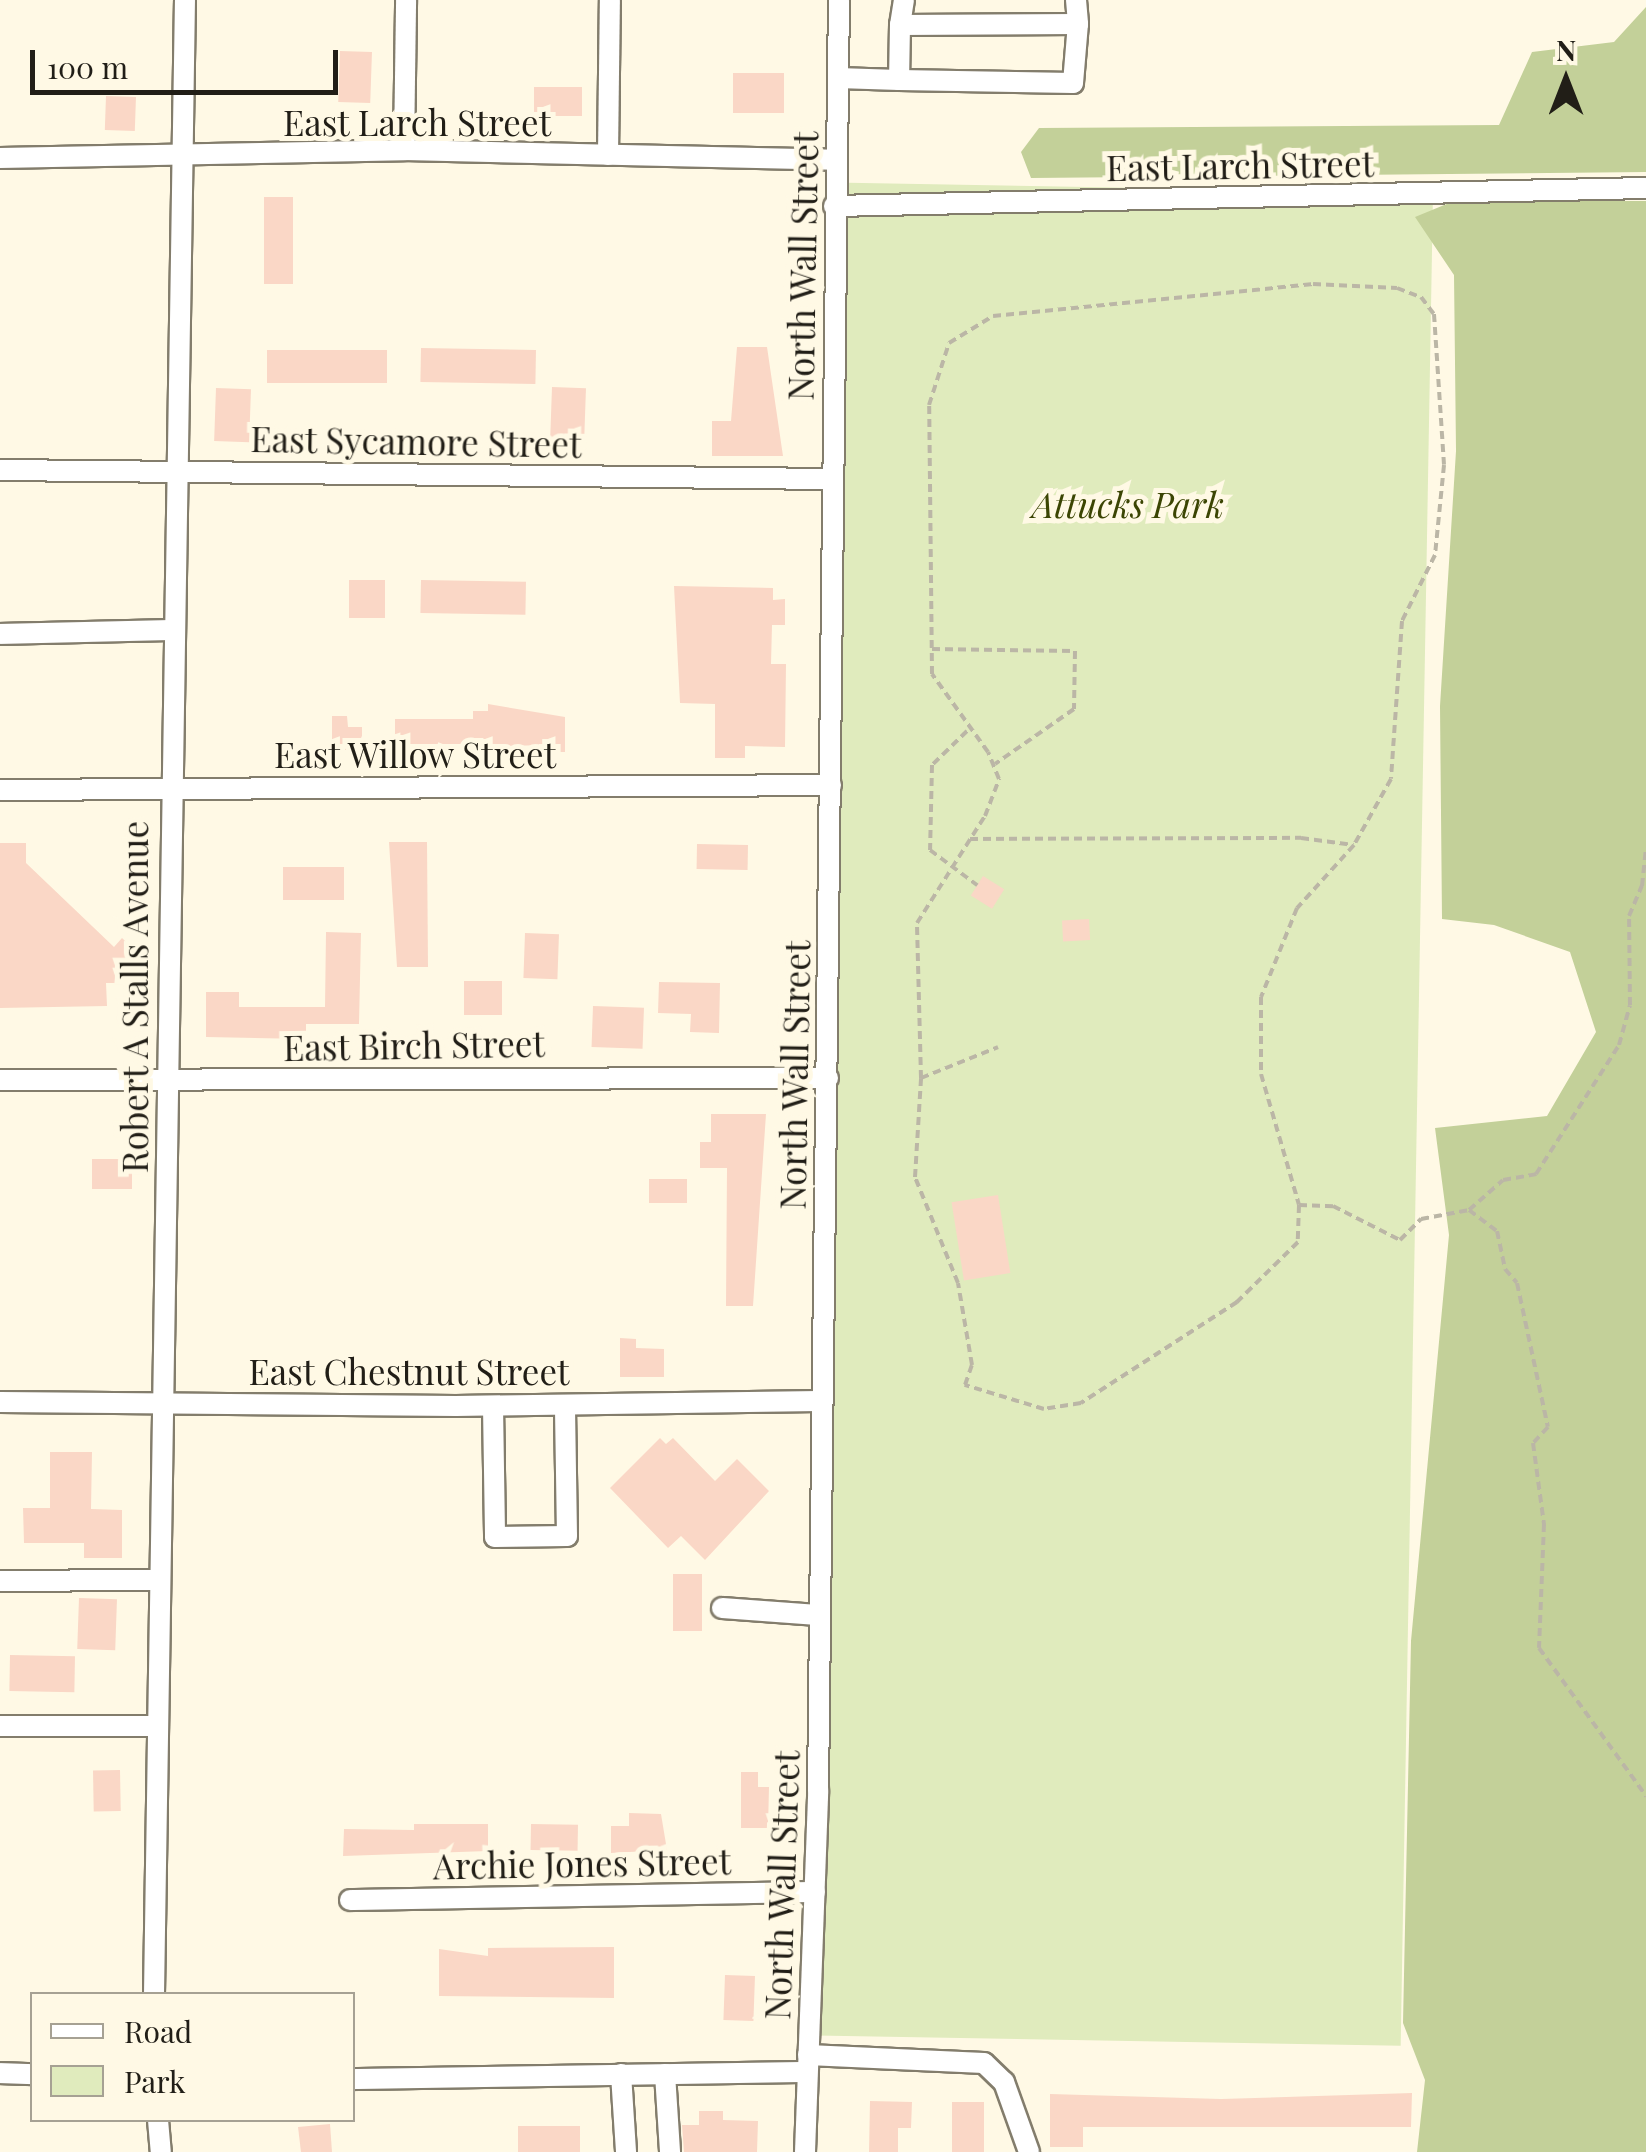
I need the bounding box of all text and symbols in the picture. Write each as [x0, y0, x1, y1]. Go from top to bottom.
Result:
scale bar [35, 30, 342, 92]
north arrow [1516, 30, 1616, 130]
text: N [1556, 31, 1576, 68]
text: 100 m [47, 47, 128, 87]
street label: East Larch Street [283, 101, 551, 143]
street label: North Wall Street [779, 130, 825, 402]
street label: East Larch Street [1105, 142, 1375, 188]
street label: East Sycamore Street [250, 417, 582, 465]
park label: Attucks Park [1032, 483, 1224, 525]
street label: East Willow Street [273, 733, 557, 775]
street label: Robert A Stalls Avenue [113, 819, 155, 1175]
street label: North Wall Street [771, 939, 817, 1211]
street label: East Birch Street [282, 1022, 546, 1068]
street label: East Chestnut Street [248, 1350, 570, 1392]
street label: North Wall Street [755, 1749, 807, 2021]
street label: Archie Jones Street [433, 1839, 731, 1887]
legend [30, 1992, 355, 2122]
text: Road [124, 2011, 192, 2051]
text: Park [124, 2061, 186, 2101]

